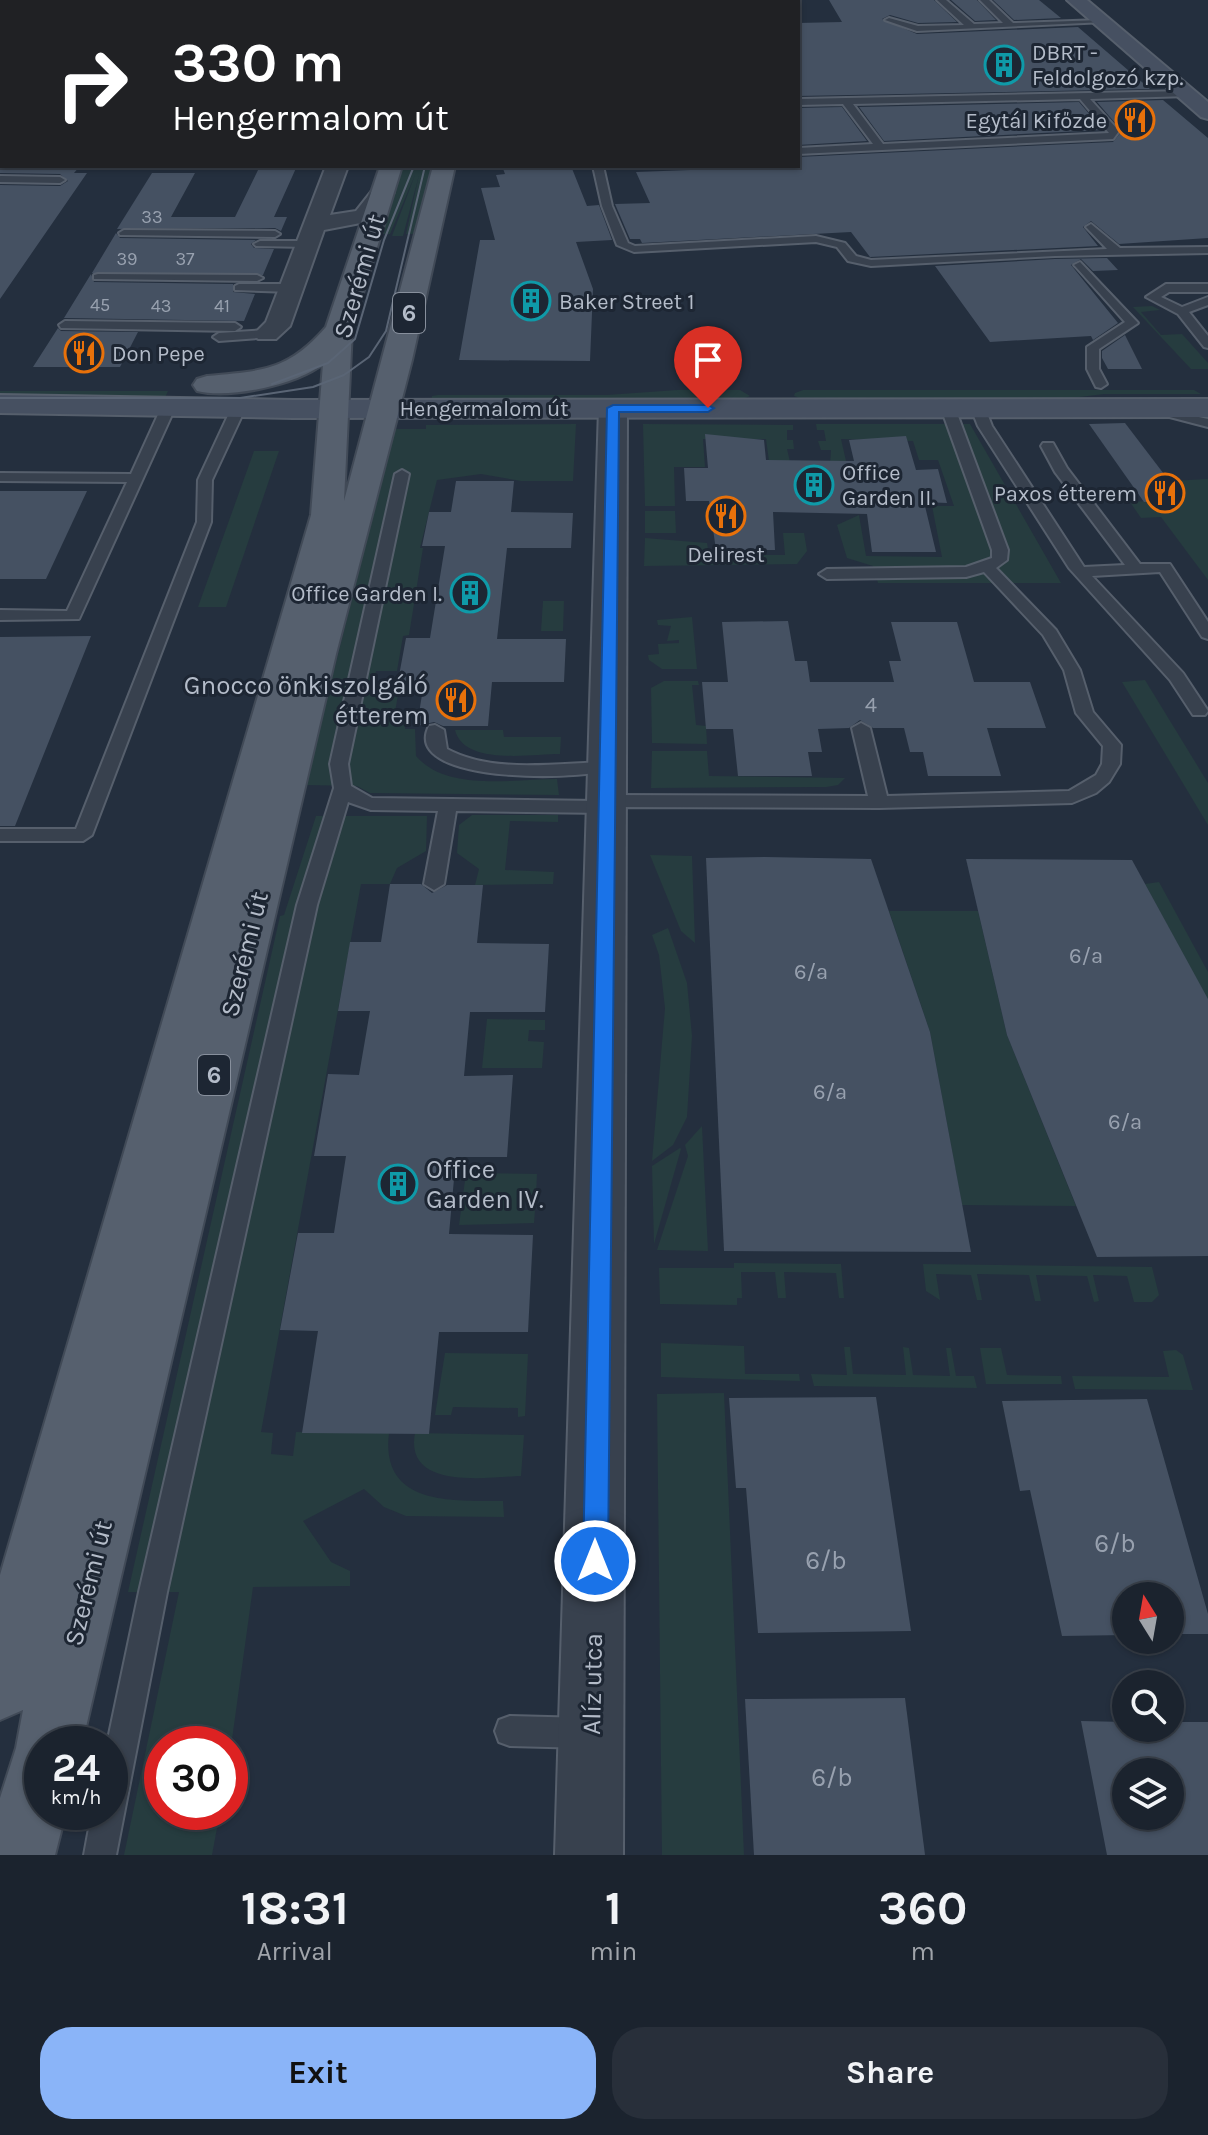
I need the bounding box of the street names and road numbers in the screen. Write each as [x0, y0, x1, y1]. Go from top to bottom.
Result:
street label: Szerémi út [327, 210, 392, 342]
road number: 6 [393, 293, 425, 333]
street label: Hengermalom út [399, 396, 569, 422]
street label: Szerémi út [214, 888, 275, 1020]
road number: 6 [198, 1055, 230, 1095]
street label: Szerémi út [58, 1517, 119, 1649]
street label: Alíz utca [576, 1633, 609, 1735]

